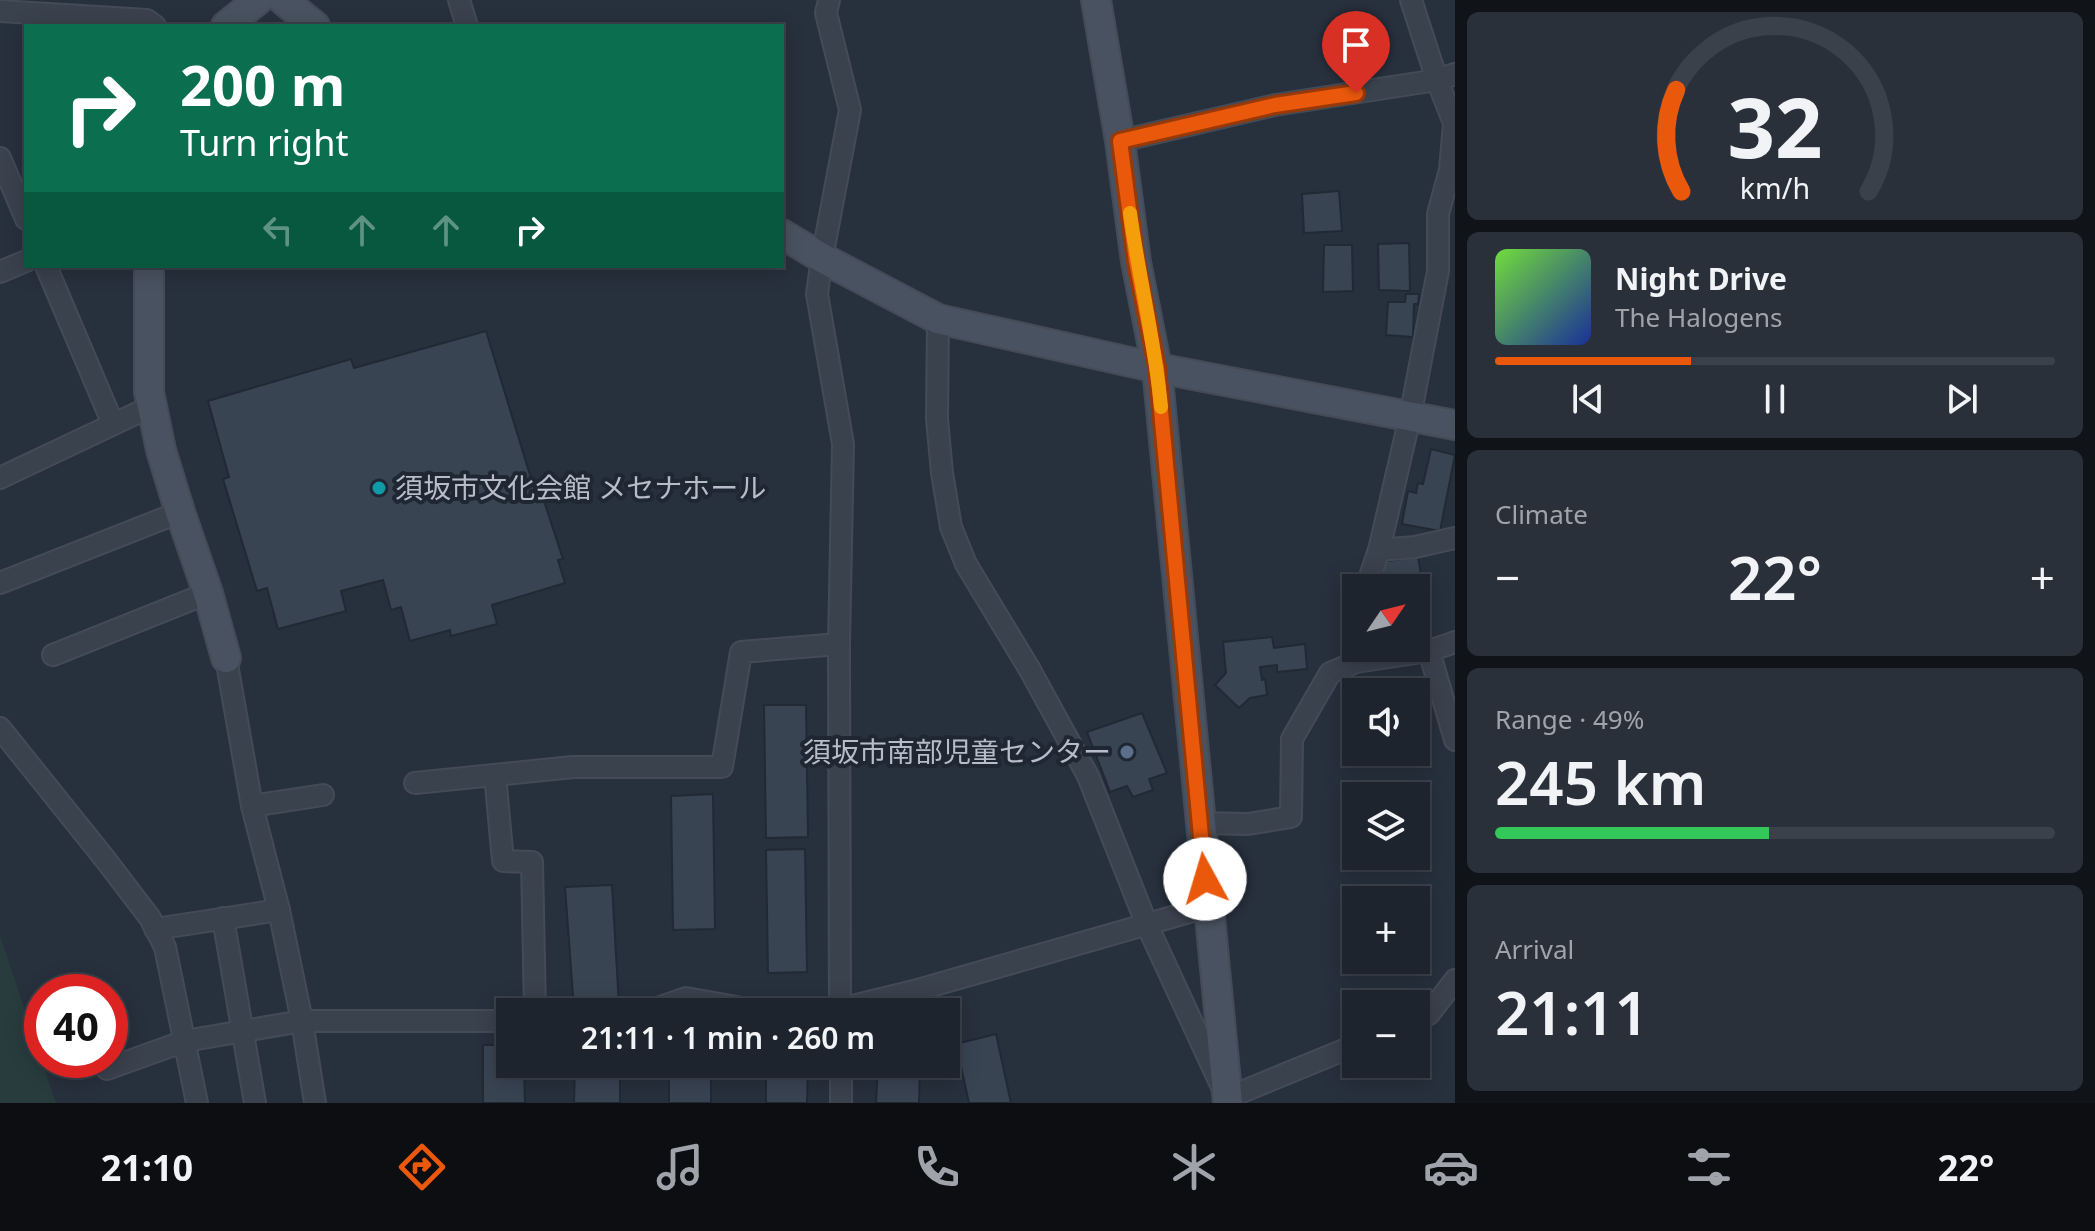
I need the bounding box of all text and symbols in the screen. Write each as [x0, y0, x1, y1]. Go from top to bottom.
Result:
pin [1322, 11, 1390, 93]
icon: arrive [1334, 23, 1378, 67]
text: 200 m [180, 46, 345, 122]
icon: right [48, 56, 152, 160]
text: 32 [1727, 69, 1823, 182]
text: Turn right [180, 118, 348, 167]
text: km/h [1740, 168, 1810, 207]
icon: left [256, 208, 300, 252]
icon: ahead [340, 208, 384, 252]
icon: ahead [424, 208, 468, 252]
icon: right [508, 208, 552, 252]
text: Night Drive [1615, 258, 1787, 299]
text: The Halogens [1615, 299, 1782, 335]
icon: previous [1566, 377, 1610, 421]
icon: pause [1753, 377, 1797, 421]
icon: next [1940, 377, 1984, 421]
place label: 須坂市文化会館 メセナホール [395, 468, 766, 506]
marker: 須坂市文化会館 メセナホール [370, 479, 388, 497]
text: Climate [1495, 496, 1588, 532]
text: 22° [1728, 536, 1822, 618]
text: − [1495, 547, 1520, 607]
text: + [2030, 547, 2055, 607]
north arrow [1342, 574, 1430, 662]
map controls [1342, 574, 1430, 1078]
button: sound [1342, 678, 1430, 766]
text: Range · 49% [1495, 701, 1644, 737]
place label: 須坂市南部児童センター [803, 732, 1111, 770]
text: 245 km [1495, 741, 1706, 823]
marker: 須坂市南部児童センター [1118, 743, 1136, 761]
button: layers [1342, 782, 1430, 870]
position arrow [1163, 837, 1247, 921]
button: + [1342, 886, 1430, 974]
text: Arrival [1495, 931, 1574, 967]
text: 21:11 [1495, 971, 1649, 1053]
speed limit sign: 40 [24, 974, 128, 1078]
button: − [1342, 990, 1430, 1078]
text: 21:11 · 1 min · 260 m [581, 1017, 875, 1058]
icon: directions [394, 1139, 450, 1195]
icon: music [652, 1139, 708, 1195]
icon: phone [909, 1139, 965, 1195]
icon: climate [1166, 1139, 1222, 1195]
icon: car [1423, 1139, 1479, 1195]
icon: filters [1681, 1139, 1737, 1195]
text: 21:10 [101, 1143, 193, 1192]
text: 22° [1938, 1143, 1994, 1192]

